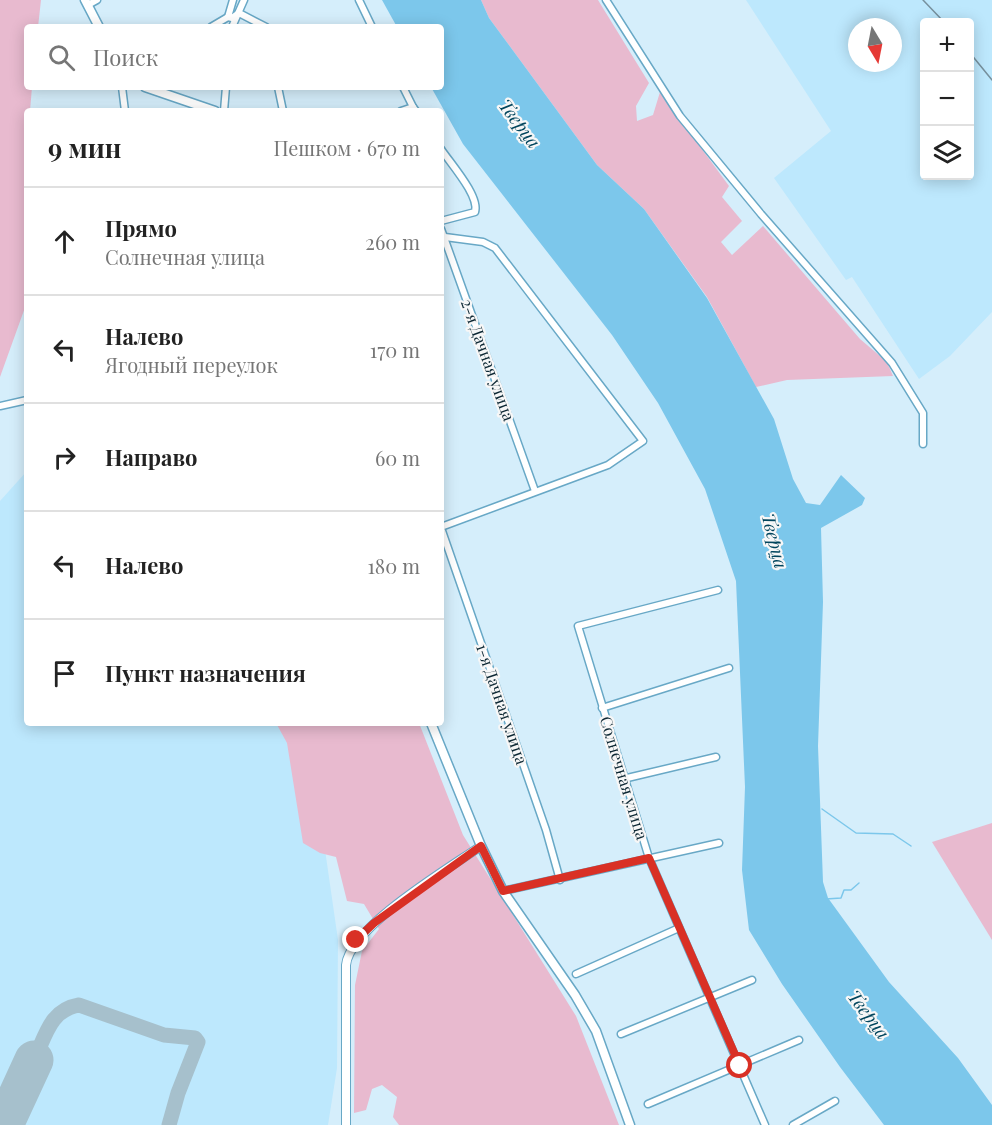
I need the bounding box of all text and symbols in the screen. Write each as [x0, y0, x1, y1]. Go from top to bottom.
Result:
north arrow [848, 18, 902, 72]
map controls [920, 18, 974, 180]
button: + [920, 18, 974, 72]
search box [24, 24, 444, 90]
icon: search [45, 41, 78, 74]
text: Поиск [93, 42, 158, 72]
button: − [920, 72, 974, 126]
water label: Тверца [493, 94, 546, 153]
button: layers [920, 126, 974, 180]
text: 9 мин [48, 130, 121, 165]
text: Пешком · 670 m [273, 134, 420, 161]
text: Прямо [105, 213, 177, 243]
icon: ahead [48, 225, 81, 258]
text: 260 m [365, 228, 420, 255]
text: Солнечная улица [105, 243, 265, 270]
street label: 2-я Дачная улица [457, 296, 520, 424]
text: Налево [105, 321, 183, 351]
icon: left [48, 333, 81, 366]
text: 170 m [370, 336, 420, 363]
text: Ягодный переулок [105, 351, 278, 378]
icon: right [48, 441, 81, 474]
text: Направо [105, 442, 198, 472]
text: 60 m [375, 444, 420, 471]
water label: Тверца [757, 511, 793, 571]
icon: left [48, 549, 81, 582]
text: Налево [105, 550, 183, 580]
text: 180 m [367, 552, 420, 579]
street label: 1-я Дачная улица [472, 641, 533, 767]
icon: arrive [48, 657, 81, 690]
text: Пункт назначения [105, 658, 306, 688]
street label: Солнечная улица [596, 714, 653, 842]
route end [342, 926, 368, 952]
water label: Тверца [842, 985, 895, 1044]
route start [726, 1052, 752, 1078]

